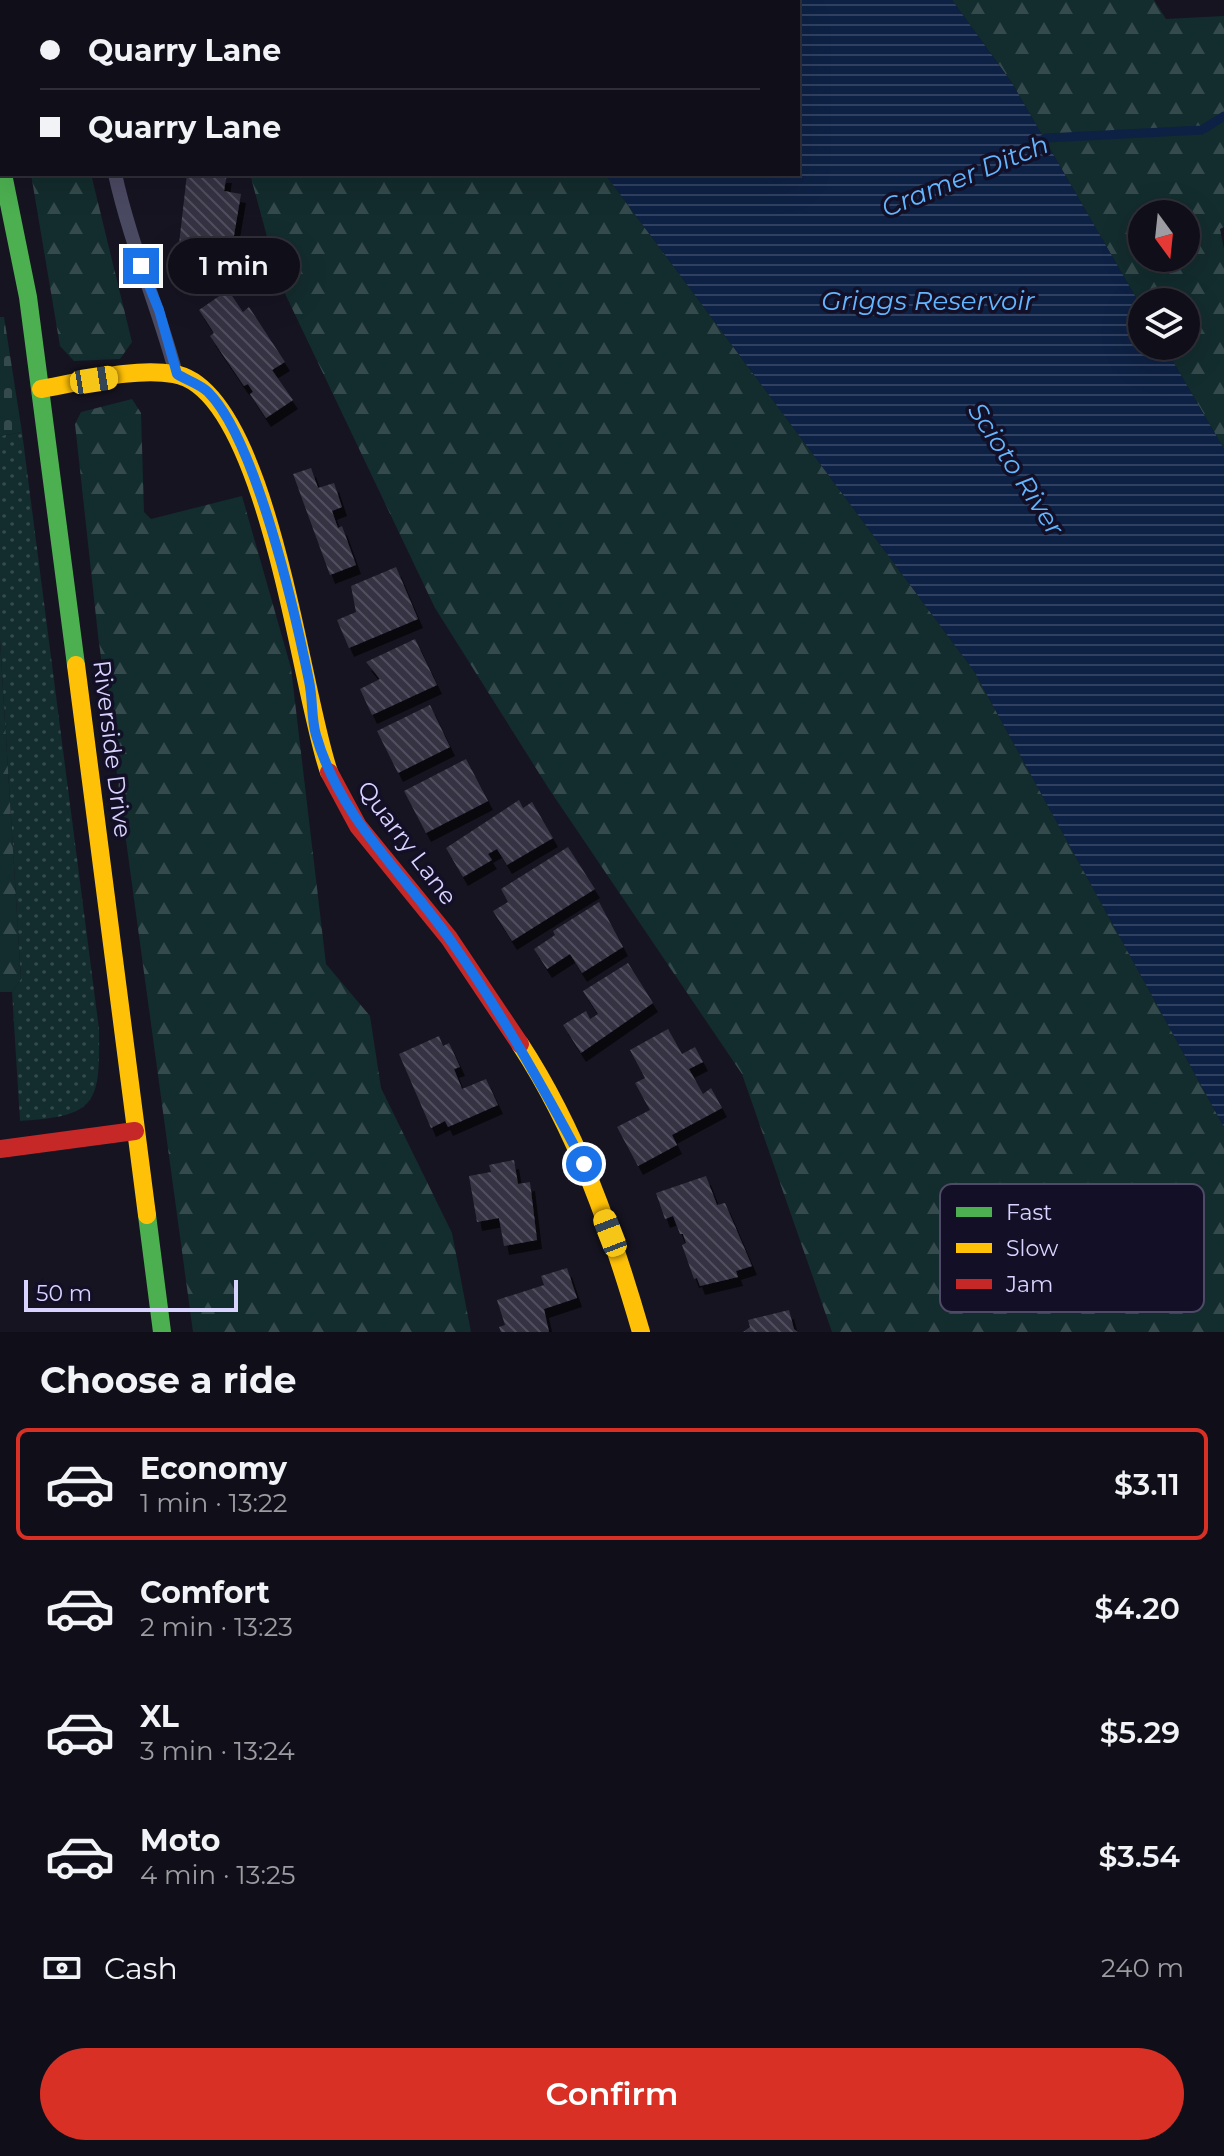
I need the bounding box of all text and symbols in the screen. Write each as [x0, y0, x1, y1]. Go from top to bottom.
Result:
text: Quarry Lane [88, 32, 281, 69]
text: Quarry Lane [88, 109, 281, 146]
water label: Cramer Ditch [877, 128, 1053, 224]
north arrow [1128, 200, 1200, 272]
map controls [1128, 200, 1200, 360]
callout: 1 min [169, 238, 301, 294]
route end [123, 248, 159, 284]
text: 1 min [199, 250, 269, 282]
water label: Griggs Reservoir [821, 285, 1035, 317]
button: layers [1128, 288, 1200, 360]
car [68, 364, 120, 396]
water label: Scioto River [961, 396, 1071, 542]
street label: Riverside Drive [87, 659, 138, 839]
street label: Quarry Lane [351, 775, 463, 910]
route start [566, 1146, 602, 1182]
legend [940, 1184, 1204, 1312]
text: Fast [1006, 1199, 1052, 1226]
car [590, 1206, 630, 1260]
text: Slow [1006, 1235, 1059, 1262]
text: Jam [1005, 1271, 1053, 1298]
scale bar [24, 1276, 238, 1312]
text: 50 m [36, 1280, 92, 1307]
text: Choose a ride [40, 1358, 297, 1402]
icon: car [44, 1448, 116, 1520]
text: Economy [140, 1450, 287, 1487]
text: $3.11 [1114, 1466, 1180, 1503]
text: 1 min · 13:22 [140, 1487, 288, 1519]
icon: car [44, 1572, 116, 1644]
text: Comfort [140, 1574, 270, 1611]
text: $4.20 [1095, 1590, 1180, 1627]
text: 2 min · 13:23 [140, 1611, 293, 1643]
icon: car [44, 1696, 116, 1768]
text: XL [140, 1698, 179, 1735]
text: $5.29 [1100, 1714, 1180, 1751]
text: 3 min · 13:24 [140, 1735, 295, 1767]
icon: car [44, 1820, 116, 1892]
text: Moto [140, 1822, 221, 1859]
text: $3.54 [1099, 1838, 1180, 1875]
text: 4 min · 13:25 [140, 1859, 295, 1891]
icon: cash [40, 1946, 84, 1990]
text: Cash [104, 1950, 178, 1987]
text: 240 m [1101, 1952, 1184, 1984]
button: Confirm [40, 2048, 1184, 2140]

